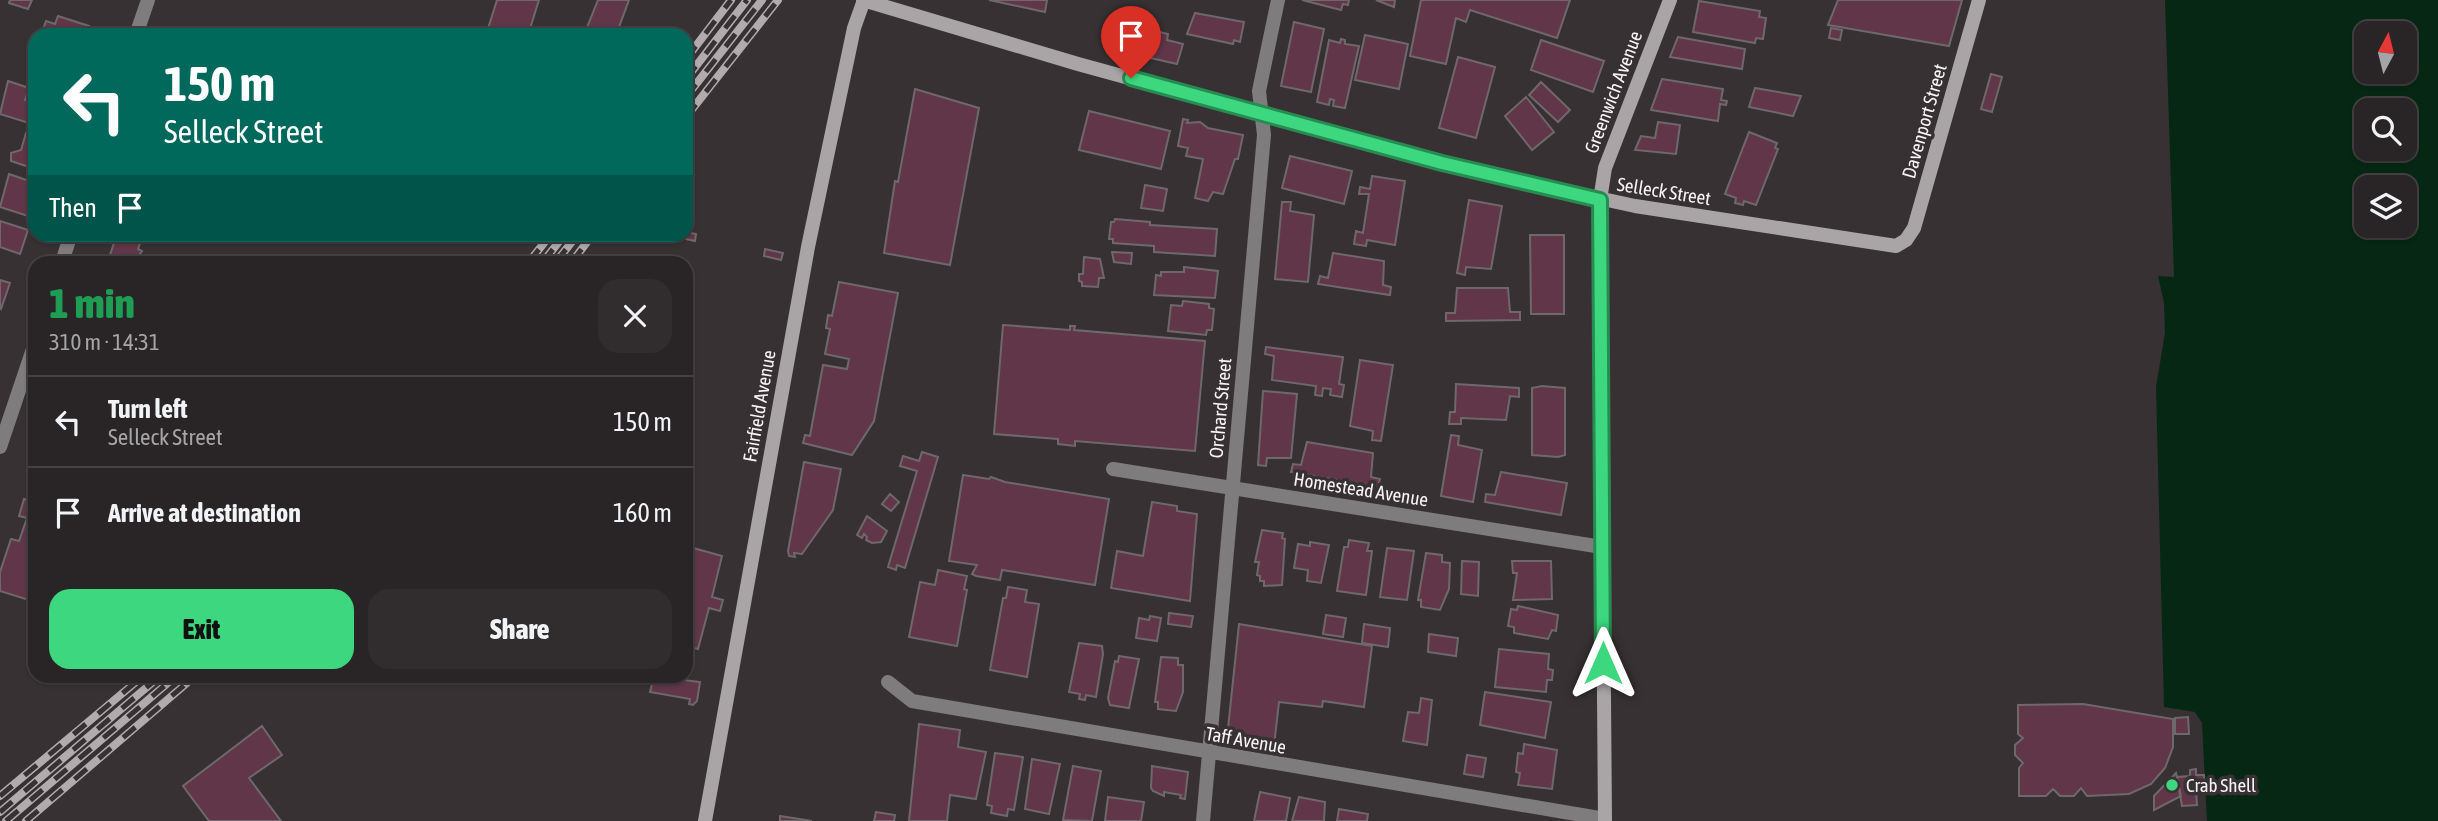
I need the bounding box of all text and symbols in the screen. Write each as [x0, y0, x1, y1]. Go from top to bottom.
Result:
pin [1101, 6, 1161, 78]
icon: arrive [1112, 17, 1150, 55]
north arrow [2354, 21, 2417, 84]
map controls [2354, 21, 2417, 238]
street label: Greenwich Avenue [1580, 28, 1646, 156]
text: 150 m [164, 55, 275, 111]
icon: left [49, 56, 140, 147]
street label: Davenport Street [1897, 61, 1951, 181]
button: search [2354, 98, 2417, 161]
text: Selleck Street [164, 113, 324, 150]
street label: Selleck Street [1616, 173, 1712, 209]
button: layers [2354, 175, 2417, 238]
icon: arrive [111, 189, 149, 227]
text: Then [49, 193, 97, 223]
text: 1 min [49, 279, 135, 327]
button: close [598, 279, 672, 353]
text: 310 m · 14:31 [49, 329, 160, 355]
street label: Fairfield Avenue [738, 348, 780, 464]
street label: Orchard Street [1205, 357, 1235, 459]
text: Turn left [108, 394, 188, 424]
icon: left [49, 403, 87, 441]
text: 150 m [613, 407, 672, 437]
text: Selleck Street [108, 424, 223, 450]
street label: Homestead Avenue [1292, 468, 1430, 510]
icon: arrive [49, 494, 87, 532]
text: Arrive at destination [108, 498, 301, 528]
text: 160 m [613, 498, 672, 528]
button: Exit [49, 589, 354, 669]
button: Share [368, 589, 672, 669]
position arrow [1566, 626, 1640, 700]
street label: Taff Avenue [1204, 722, 1288, 758]
place label: Crab Shell [2186, 774, 2256, 796]
marker: Crab Shell [2164, 777, 2180, 793]

